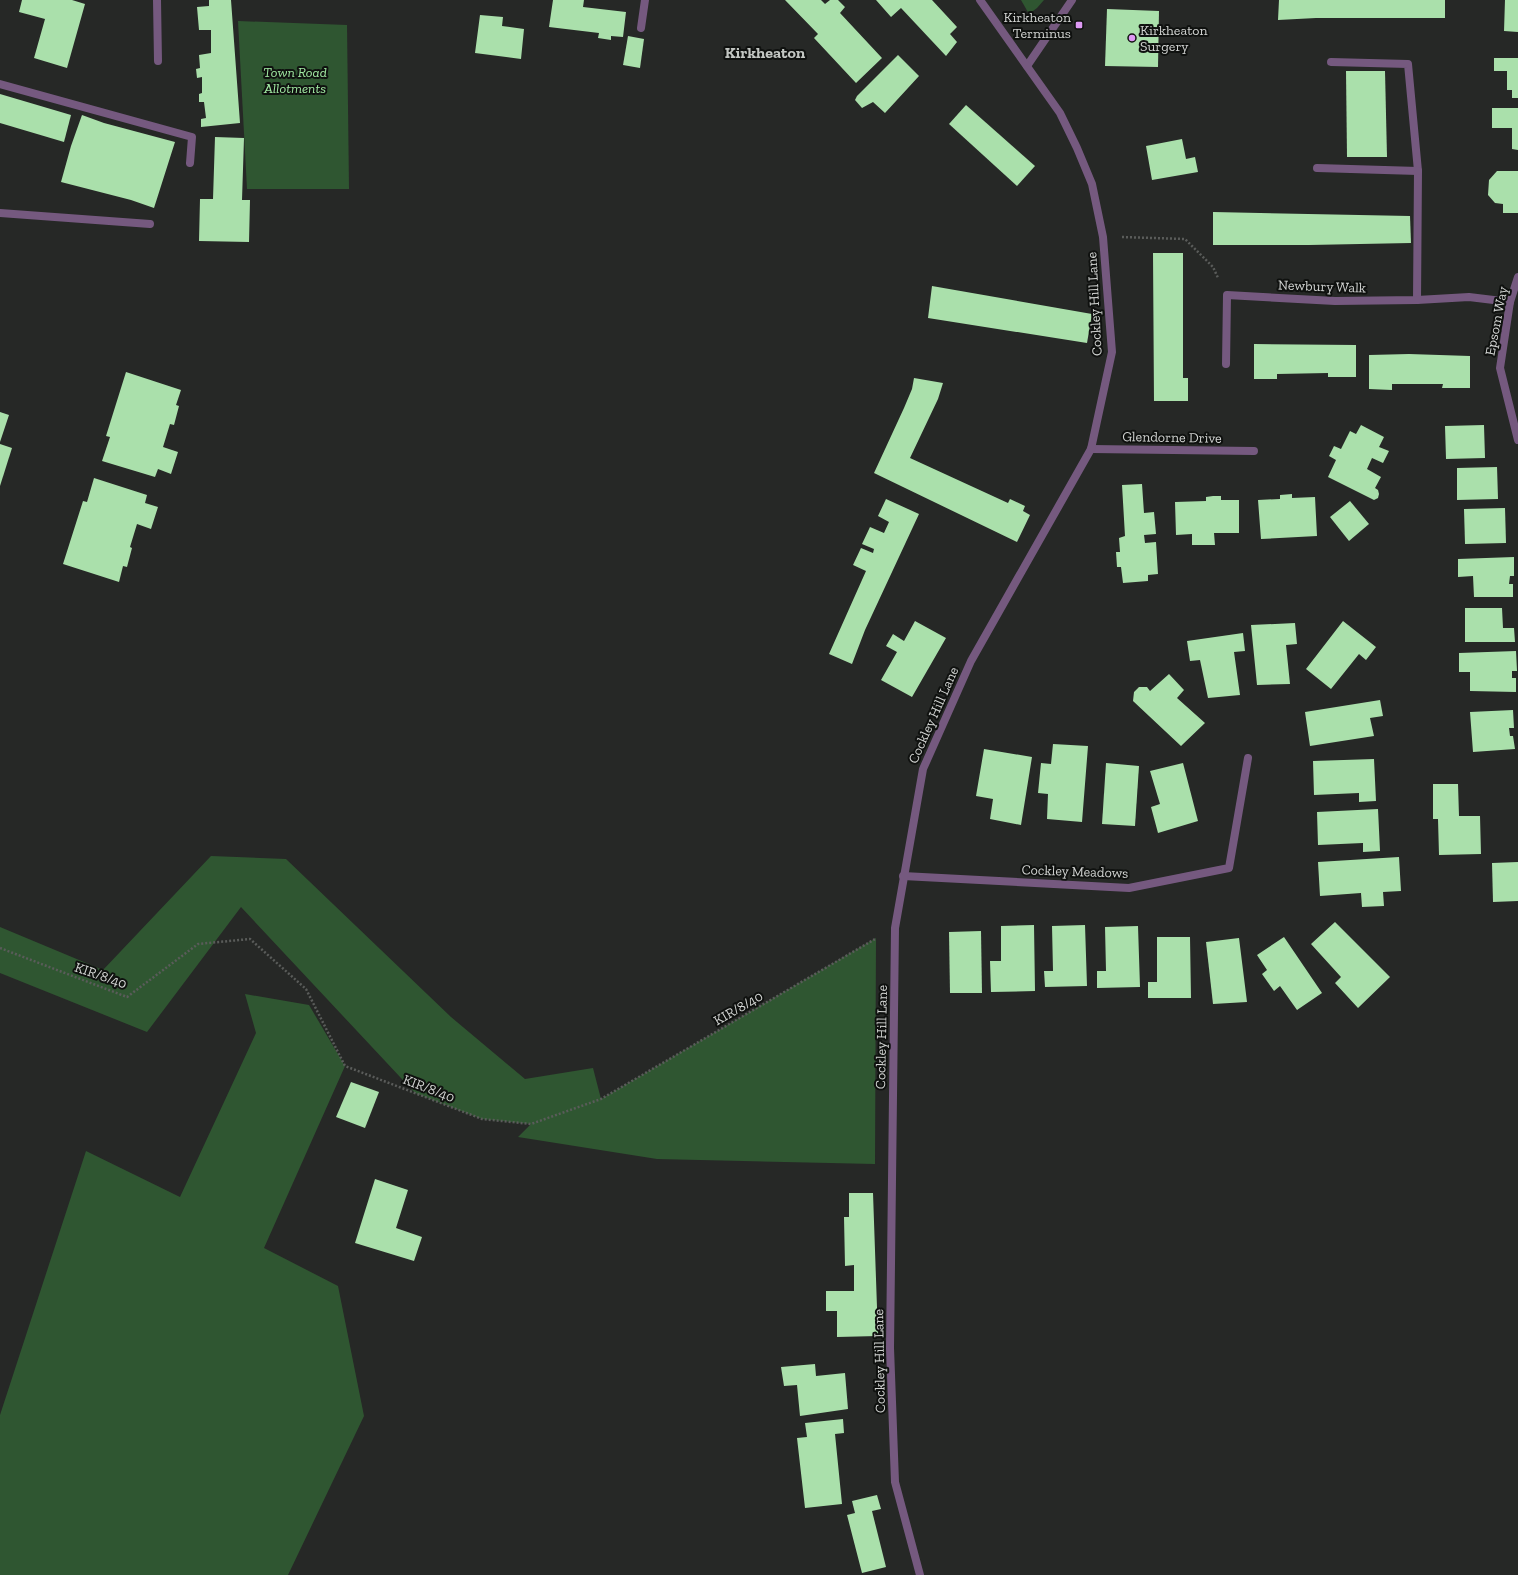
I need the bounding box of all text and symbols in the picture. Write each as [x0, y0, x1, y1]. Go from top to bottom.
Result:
place label: Kirkheaton Terminus [1003, 9, 1071, 42]
marker: Kirkheaton Terminus [1074, 20, 1084, 30]
place label: Kirkheaton Surgery [1140, 22, 1208, 55]
marker: Kirkheaton Surgery [1127, 33, 1137, 43]
district label: Kirkheaton [725, 43, 806, 62]
park label: Town Road Allotments [263, 64, 327, 97]
street label: Cockley Hill Lane [1083, 251, 1106, 356]
street label: Newbury Walk [1278, 276, 1367, 297]
street label: Epsom Way [1481, 284, 1512, 357]
street label: Glendorne Drive [1122, 428, 1222, 447]
street label: Cockley Hill Lane [905, 664, 963, 766]
street label: Cockley Meadows [1021, 861, 1129, 882]
street label: KIR/8/40 [72, 959, 129, 992]
street label: Cockley Hill Lane [872, 984, 891, 1089]
street label: KIR/8/40 [711, 988, 766, 1029]
street label: KIR/8/40 [401, 1071, 457, 1106]
street label: Cockley Hill Lane [870, 1308, 889, 1413]

